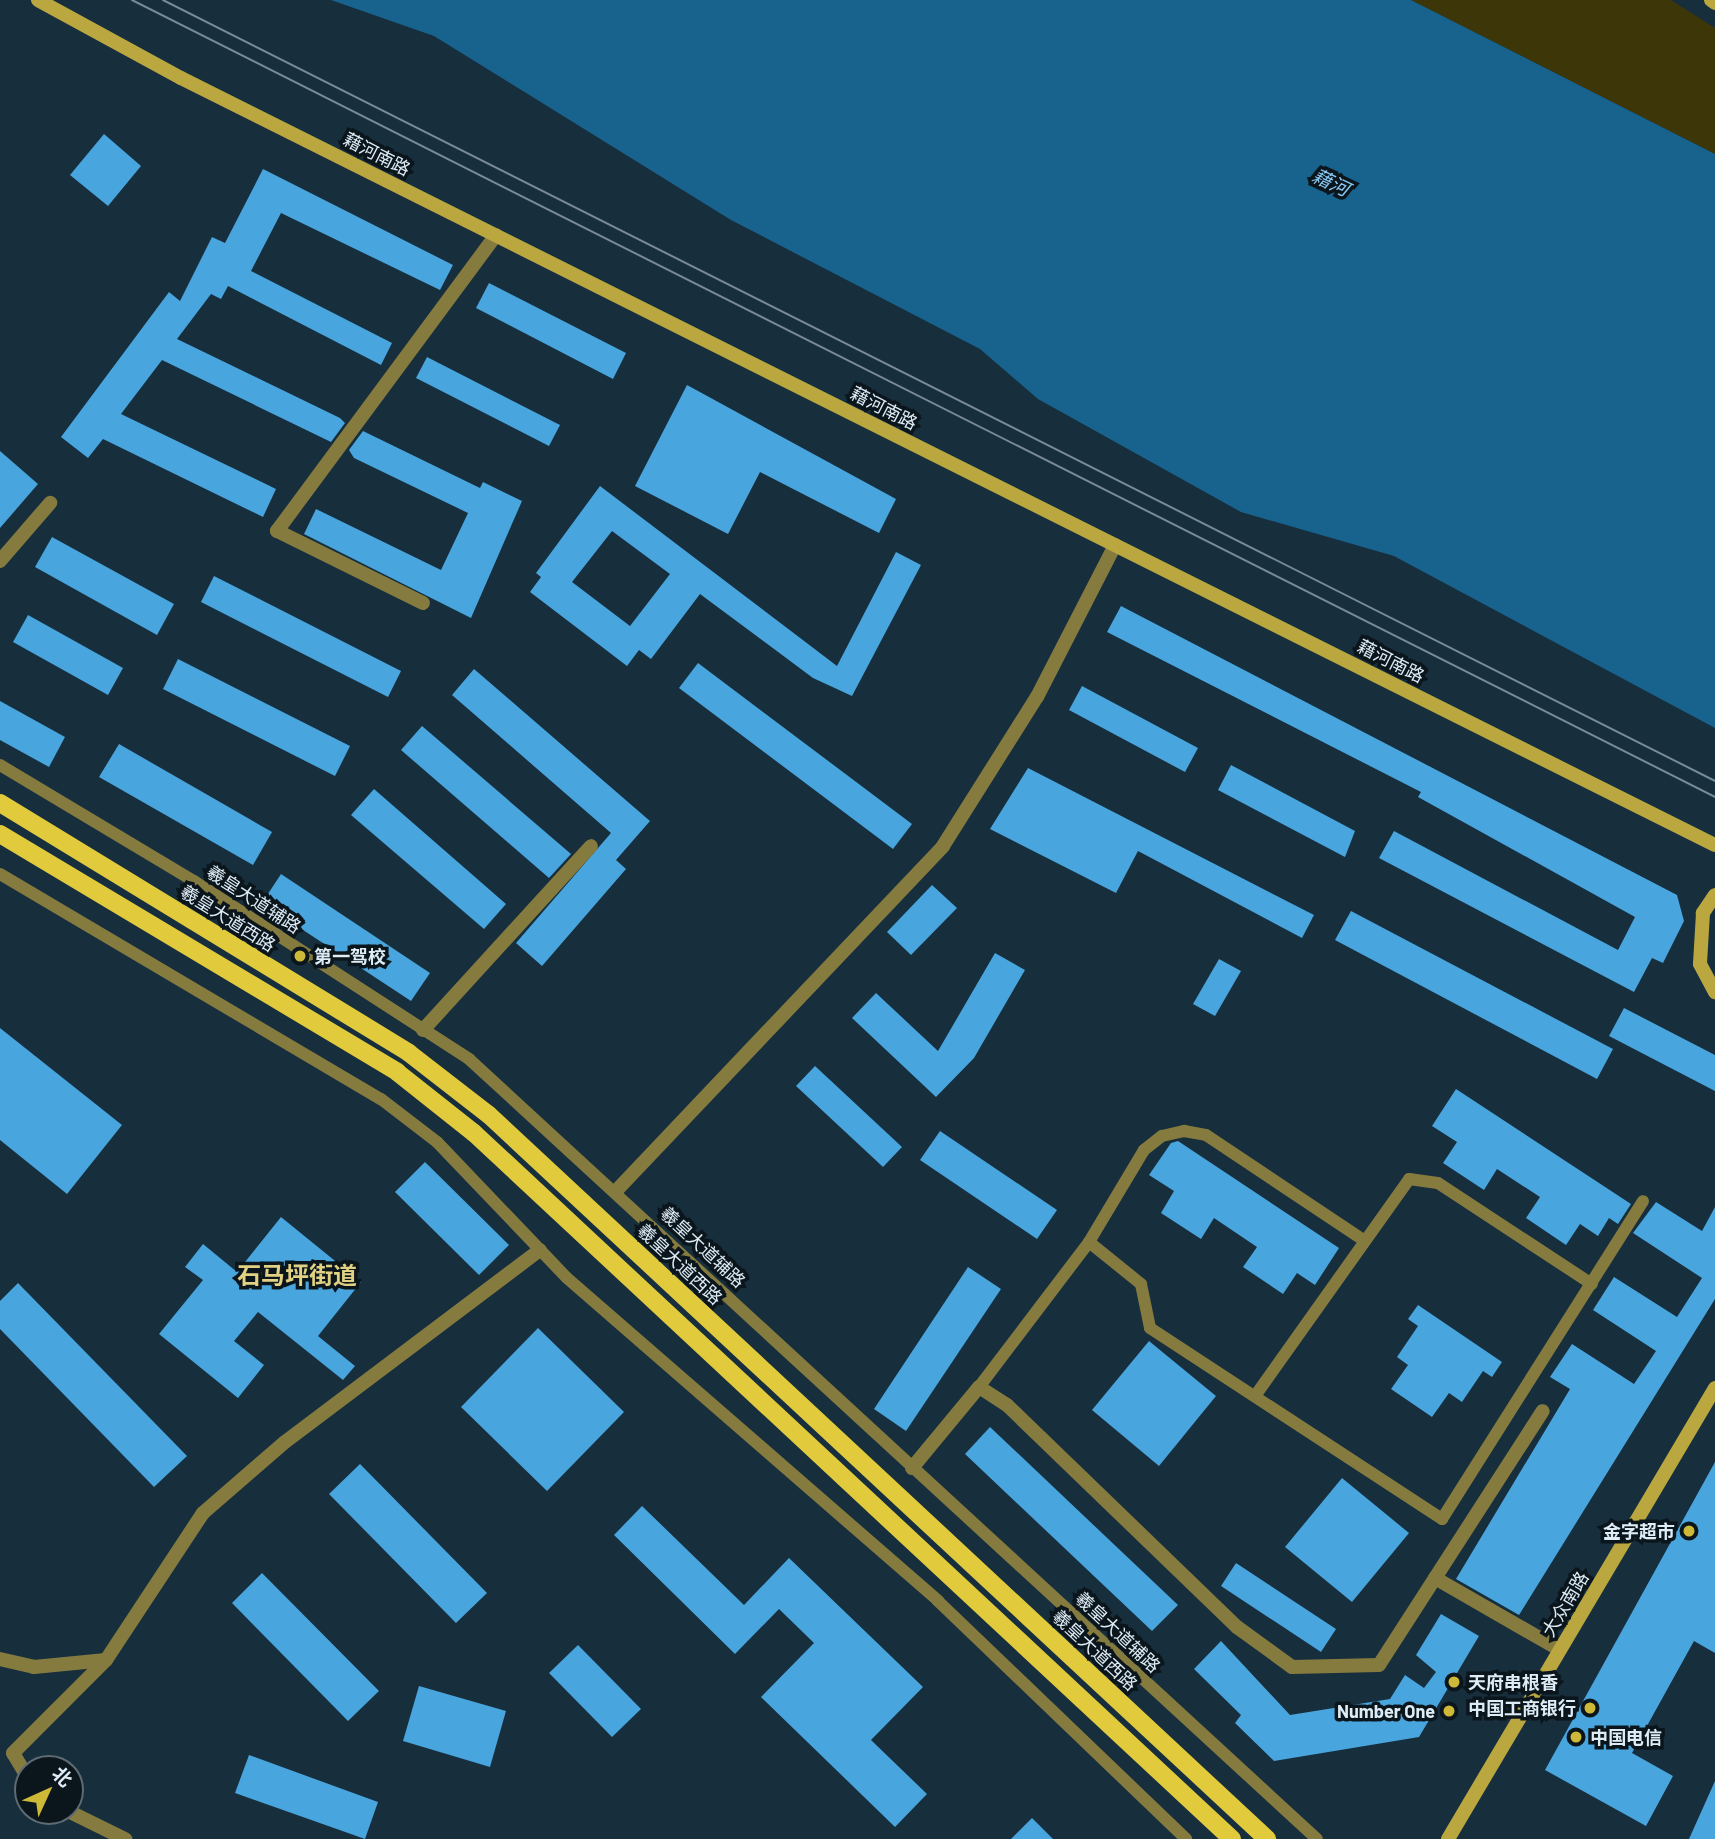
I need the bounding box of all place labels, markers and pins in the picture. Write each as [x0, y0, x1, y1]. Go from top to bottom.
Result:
place label: 第一驾校 [314, 945, 386, 967]
marker: 第一驾校 [292, 948, 308, 964]
place label: 金字超市 [1603, 1520, 1675, 1542]
marker: 金字超市 [1681, 1523, 1697, 1539]
place label: 天府串根香 [1468, 1671, 1558, 1693]
marker: 天府串根香 [1446, 1674, 1462, 1690]
place label: 中国工商银行 [1468, 1697, 1576, 1719]
place label: Number One [1337, 1700, 1435, 1722]
marker: 中国工商银行 [1582, 1700, 1598, 1716]
marker: Number One [1441, 1703, 1457, 1719]
place label: 中国电信 [1590, 1726, 1662, 1748]
marker: 中国电信 [1568, 1729, 1584, 1745]

